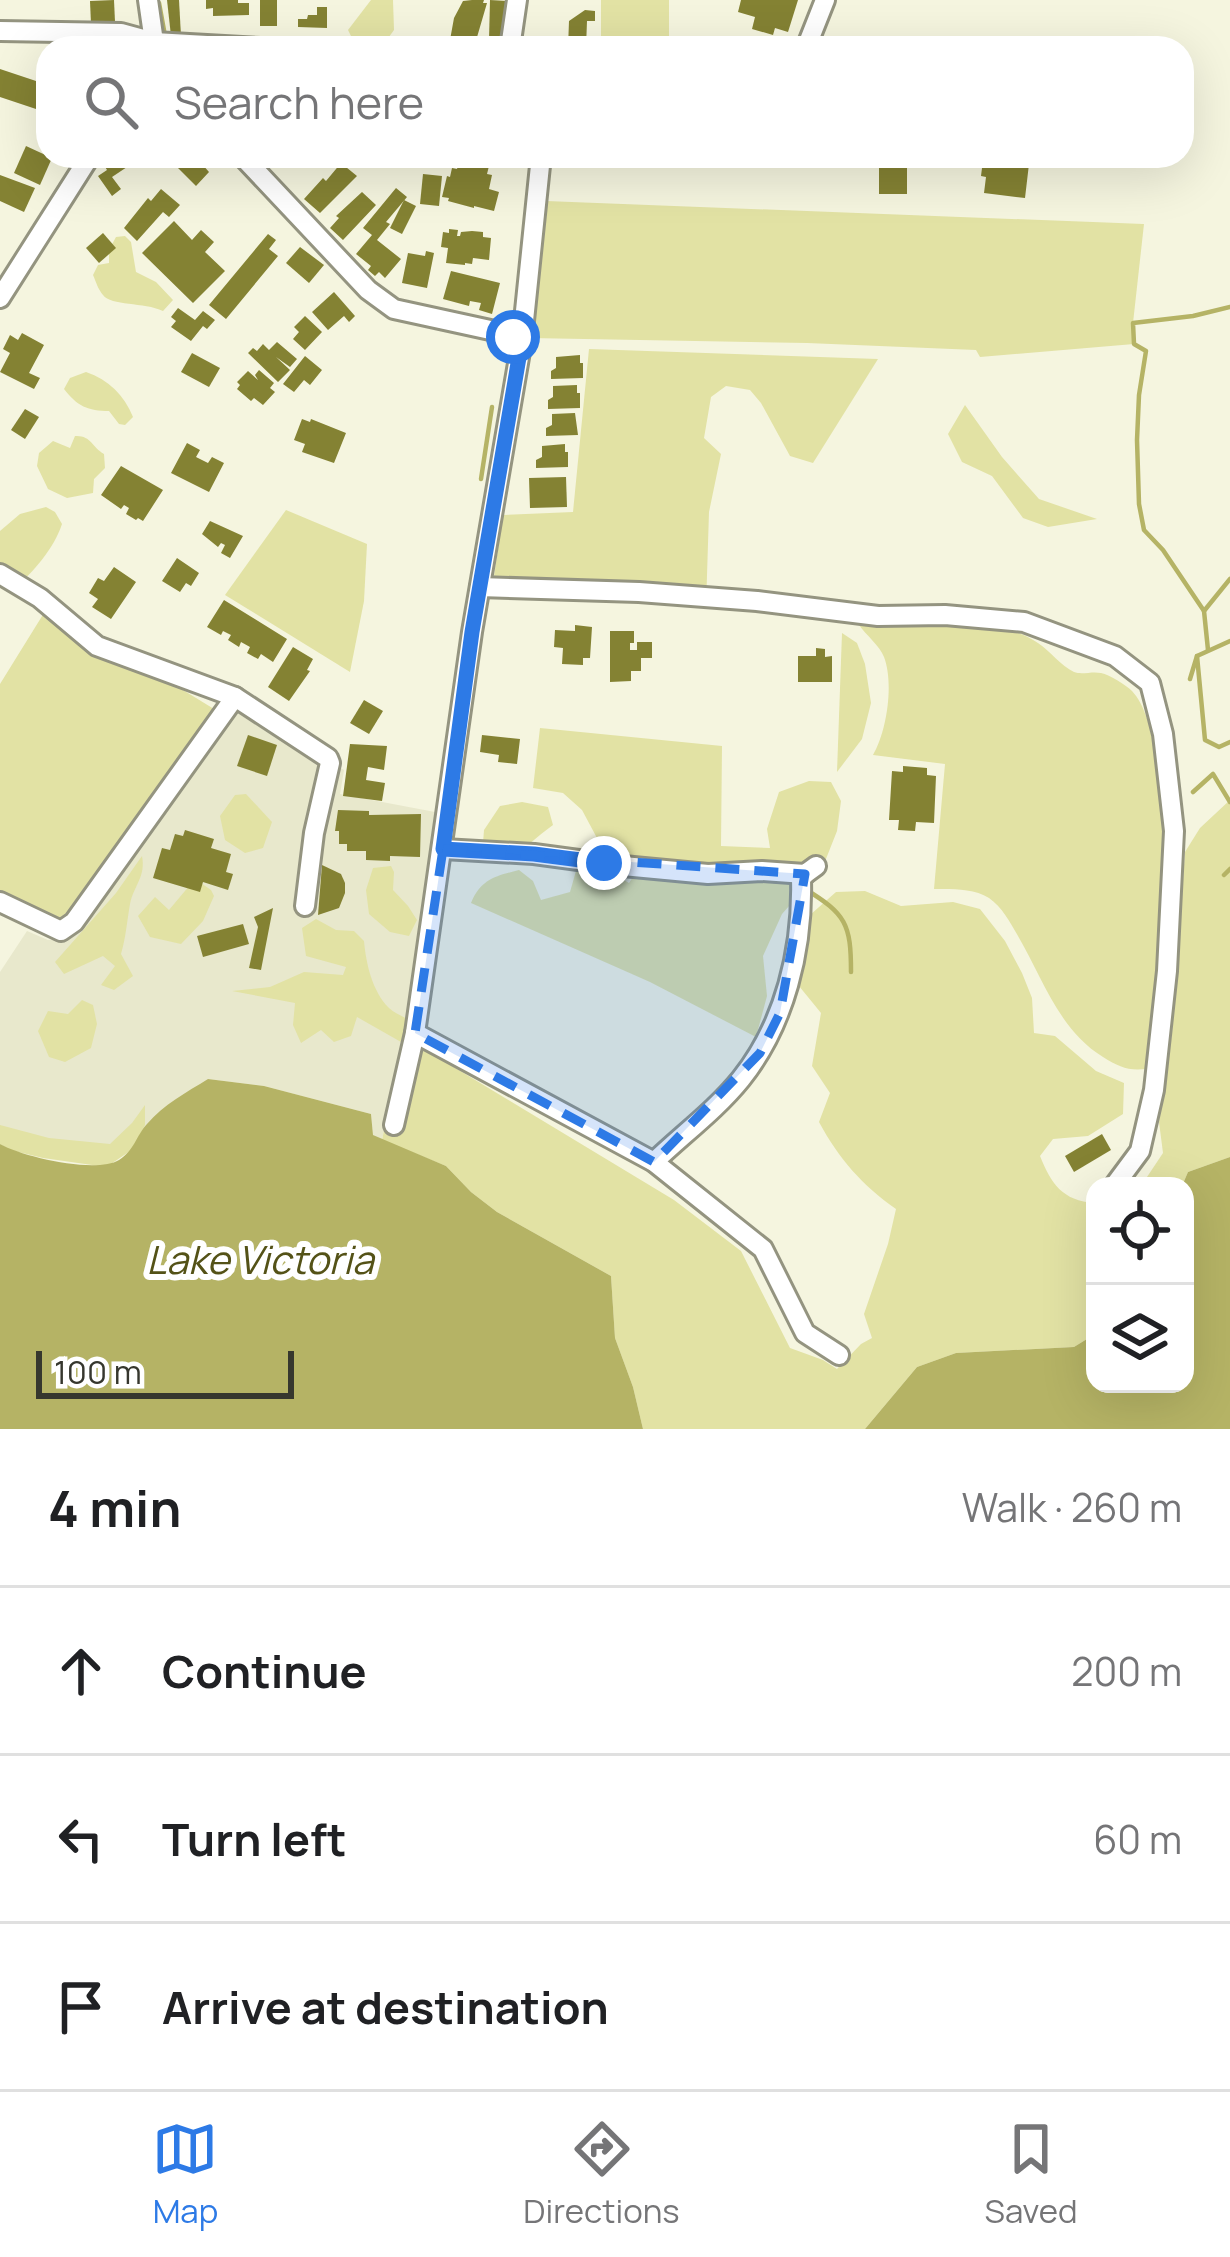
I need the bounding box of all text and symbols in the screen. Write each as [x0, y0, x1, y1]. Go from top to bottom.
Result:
search box [36, 36, 1194, 168]
icon: search [78, 69, 144, 135]
text: Search here [174, 71, 424, 133]
route start [486, 310, 540, 364]
route end [577, 836, 631, 890]
map controls [1086, 1177, 1194, 1393]
button: locate [1086, 1177, 1194, 1285]
water label: Lake Victoria [146, 1232, 376, 1286]
button: layers [1086, 1285, 1194, 1393]
scale bar [36, 1345, 294, 1398]
text: 100 m [54, 1349, 142, 1394]
text: 4 min [48, 1473, 181, 1542]
text: Walk · 260 m [962, 1480, 1182, 1534]
icon: ahead [48, 1638, 114, 1704]
text: Continue [162, 1640, 367, 1702]
text: 200 m [1071, 1644, 1182, 1698]
icon: left [48, 1806, 114, 1872]
text: Turn left [162, 1808, 347, 1870]
text: 60 m [1093, 1812, 1182, 1866]
icon: arrive [48, 1974, 114, 2040]
text: Arrive at destination [162, 1976, 609, 2038]
tab: Map [152, 2116, 218, 2233]
tab: Directions [523, 2116, 680, 2233]
tab: Saved [985, 2116, 1078, 2233]

